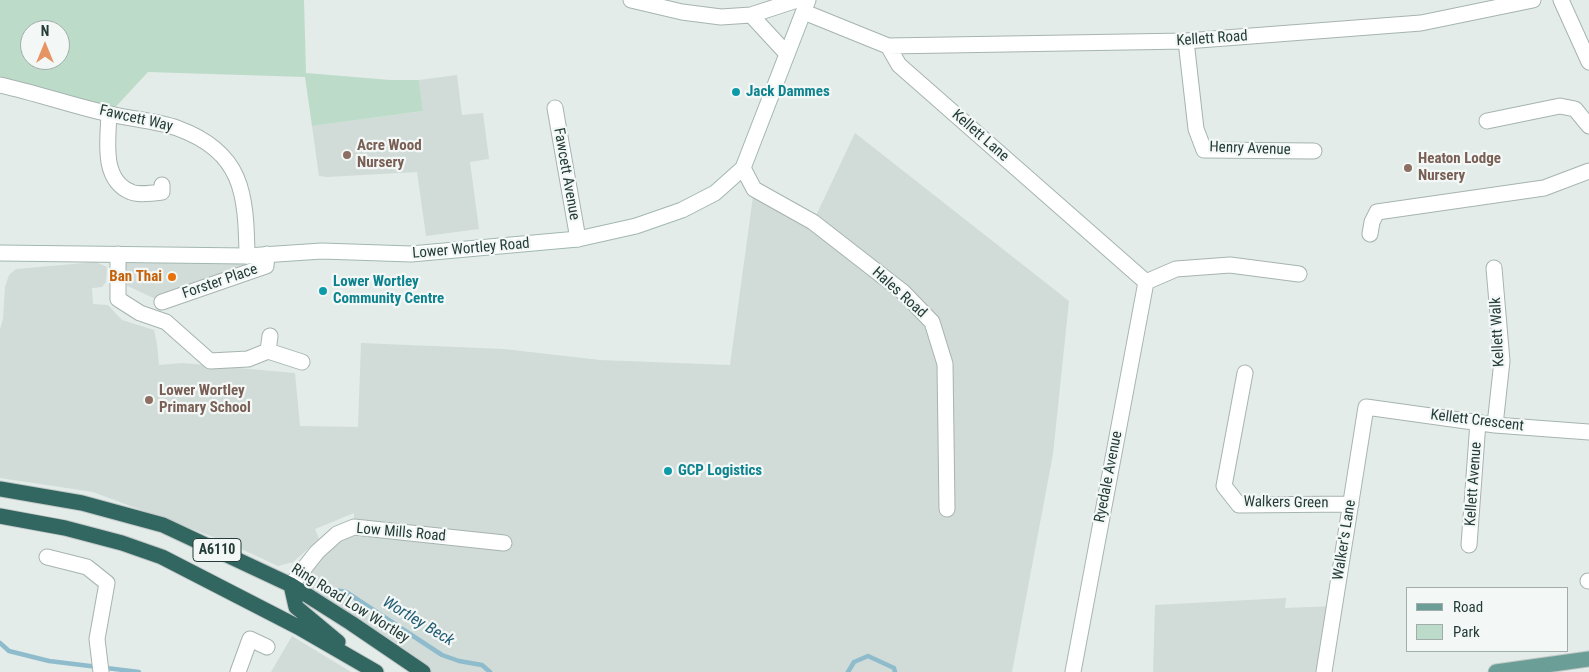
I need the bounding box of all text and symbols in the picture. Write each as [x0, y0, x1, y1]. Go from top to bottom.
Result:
north arrow [20, 20, 70, 70]
text: N [41, 23, 49, 39]
street label: Kellett Road [1176, 28, 1248, 50]
place label: Jack Dammes [746, 83, 830, 101]
marker: Jack Dammes [730, 86, 742, 98]
street label: Fawcett Way [98, 102, 174, 136]
street label: Kellett Lane [948, 106, 1012, 166]
street label: Fawcett Avenue [549, 126, 583, 222]
place label: Acre Wood Nursery [357, 137, 422, 172]
street label: Henry Avenue [1209, 139, 1291, 159]
marker: Acre Wood Nursery [341, 149, 353, 161]
place label: Heaton Lodge Nursery [1418, 150, 1501, 185]
marker: Heaton Lodge Nursery [1402, 162, 1414, 174]
street label: Lower Wortley Road [412, 235, 530, 263]
street label: Forster Place [180, 261, 260, 303]
street label: Hales Road [868, 264, 930, 322]
place label: Ban Thai [109, 268, 162, 286]
marker: Ban Thai [166, 271, 178, 283]
place label: Lower Wortley Community Centre [333, 273, 444, 308]
marker: Lower Wortley Community Centre [317, 285, 329, 297]
street label: Kellett Walk [1487, 297, 1509, 367]
place label: Lower Wortley Primary School [159, 382, 251, 417]
marker: Lower Wortley Primary School [143, 394, 155, 406]
street label: Kellett Crescent [1429, 406, 1525, 436]
street label: Ryedale Avenue [1091, 430, 1127, 524]
street label: Kellett Avenue [1462, 441, 1486, 527]
place label: GCP Logistics [678, 462, 762, 480]
marker: GCP Logistics [662, 465, 674, 477]
street label: Walkers Green [1243, 493, 1329, 513]
street label: Walker's Lane [1330, 499, 1360, 581]
street label: Low Mills Road [355, 520, 447, 546]
road number: A6110 [193, 538, 241, 562]
street label: Ring Road Low Wortley [288, 560, 412, 648]
legend [1406, 587, 1569, 652]
water label: Wortley Beck [379, 593, 457, 651]
text: Road [1453, 598, 1483, 616]
text: Park [1453, 623, 1480, 641]

